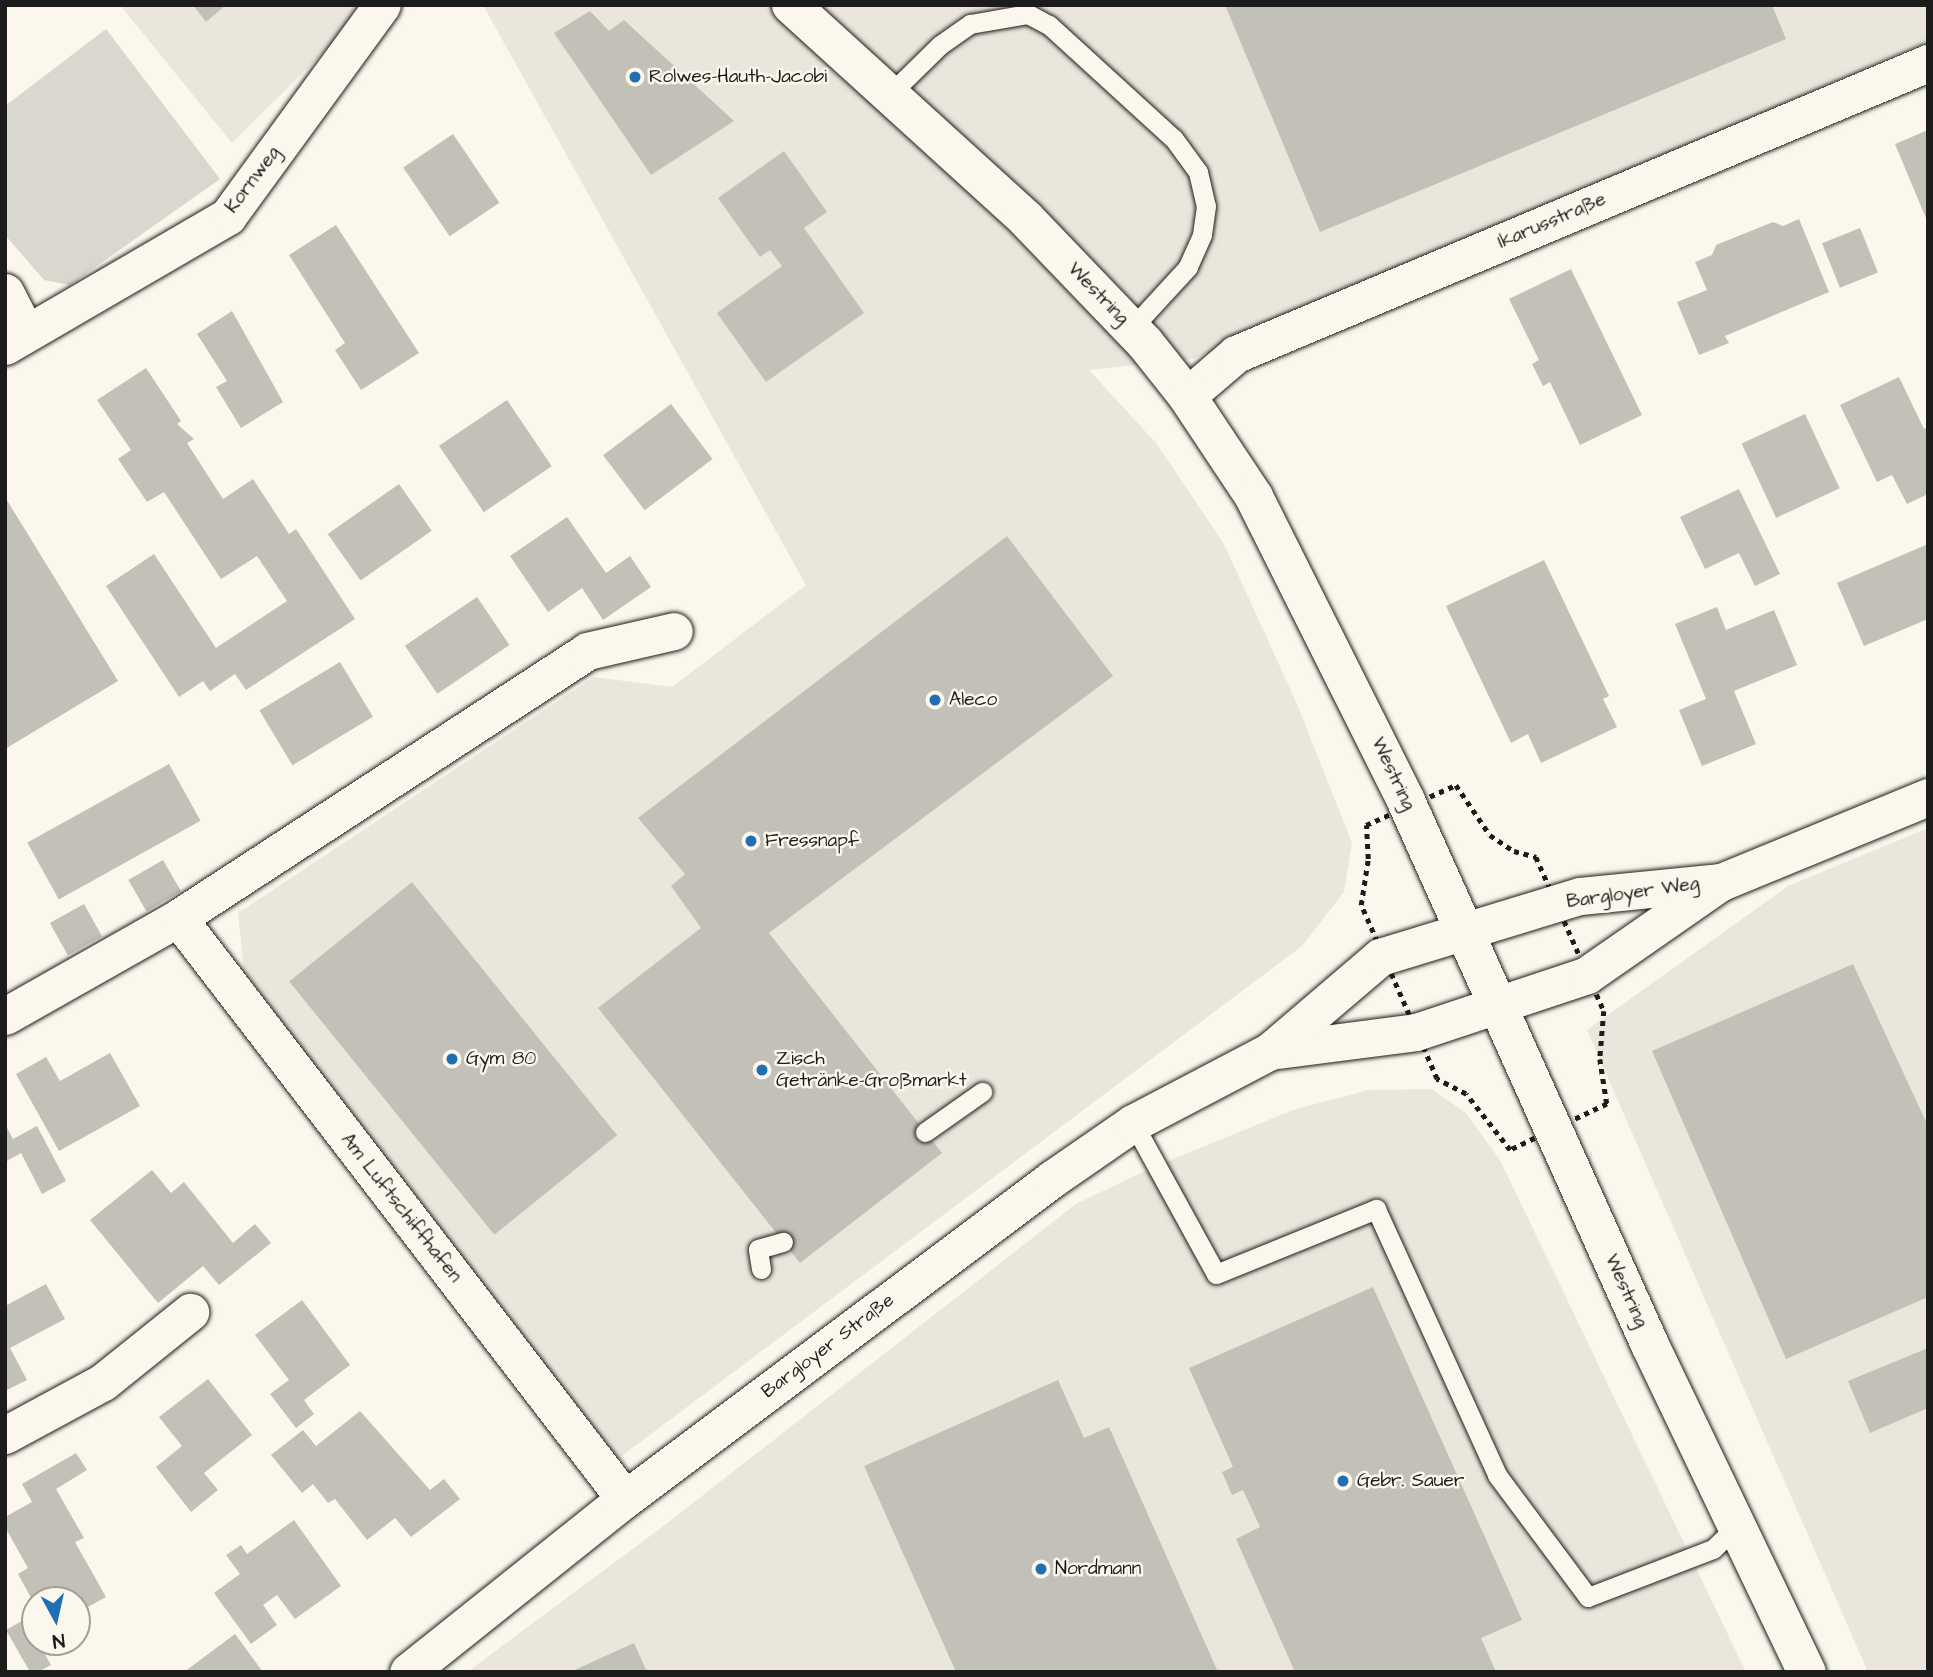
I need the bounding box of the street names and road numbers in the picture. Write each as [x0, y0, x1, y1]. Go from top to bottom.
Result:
street label: Kornweg [221, 142, 285, 218]
street label: Ikarusstraße [1495, 188, 1609, 254]
street label: Westring [1063, 258, 1133, 330]
street label: Westring [1366, 734, 1420, 814]
street label: Bargloyer Weg [1565, 872, 1701, 914]
street label: Am Luftschiffhafen [336, 1129, 466, 1287]
street label: Westring [1600, 1251, 1652, 1331]
street label: Bargloyer Straße [757, 1289, 899, 1403]

